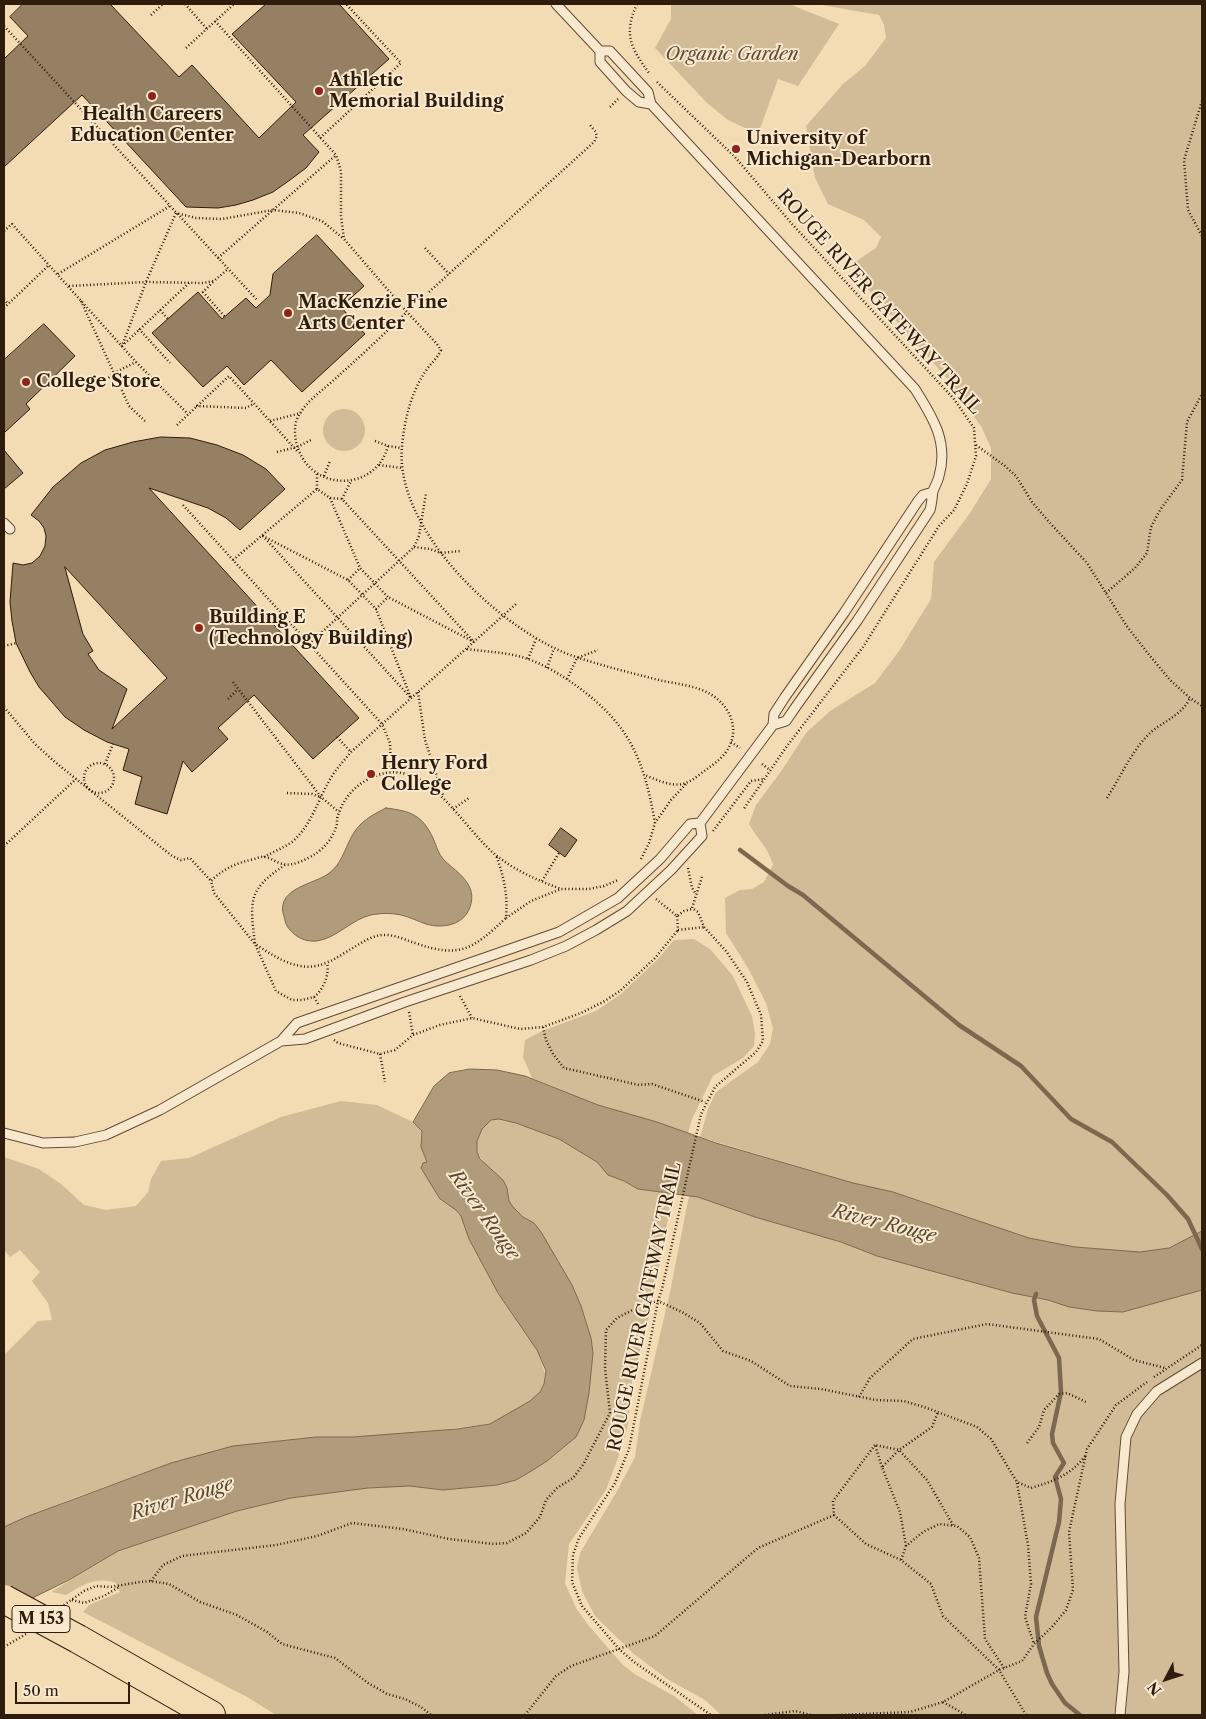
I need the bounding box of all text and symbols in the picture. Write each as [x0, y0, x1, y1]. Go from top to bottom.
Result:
park label: Organic Garden [665, 44, 799, 66]
place label: Athletic Memorial Building [329, 70, 504, 112]
marker: Athletic Memorial Building [313, 85, 325, 97]
marker: Health Careers Education Center [146, 90, 158, 102]
place label: Health Careers Education Center [70, 104, 234, 146]
place label: University of Michigan-Dearborn [746, 128, 931, 170]
marker: University of Michigan-Dearborn [730, 143, 742, 155]
street label: ROUGE RIVER GATEWAY TRAIL [772, 185, 986, 419]
place label: MacKenzie Fine Arts Center [298, 292, 448, 334]
marker: MacKenzie Fine Arts Center [282, 307, 294, 319]
place label: College Store [36, 371, 160, 393]
marker: College Store [20, 376, 32, 388]
place label: Building E (Technology Building) [209, 607, 413, 650]
marker: Building E (Technology Building) [193, 622, 205, 634]
place label: Henry Ford College [381, 753, 488, 796]
marker: Henry Ford College [365, 768, 377, 780]
street label: ROUGE RIVER GATEWAY TRAIL [604, 1160, 686, 1454]
water label: River Rouge [444, 1165, 524, 1265]
water label: River Rouge [830, 1200, 938, 1248]
water label: River Rouge [128, 1473, 236, 1525]
road number: M 153 [12, 1606, 70, 1632]
north arrow [1141, 1654, 1191, 1704]
scale bar [18, 1672, 132, 1704]
text: N [1144, 1678, 1165, 1699]
text: 50 m [23, 1681, 59, 1700]

